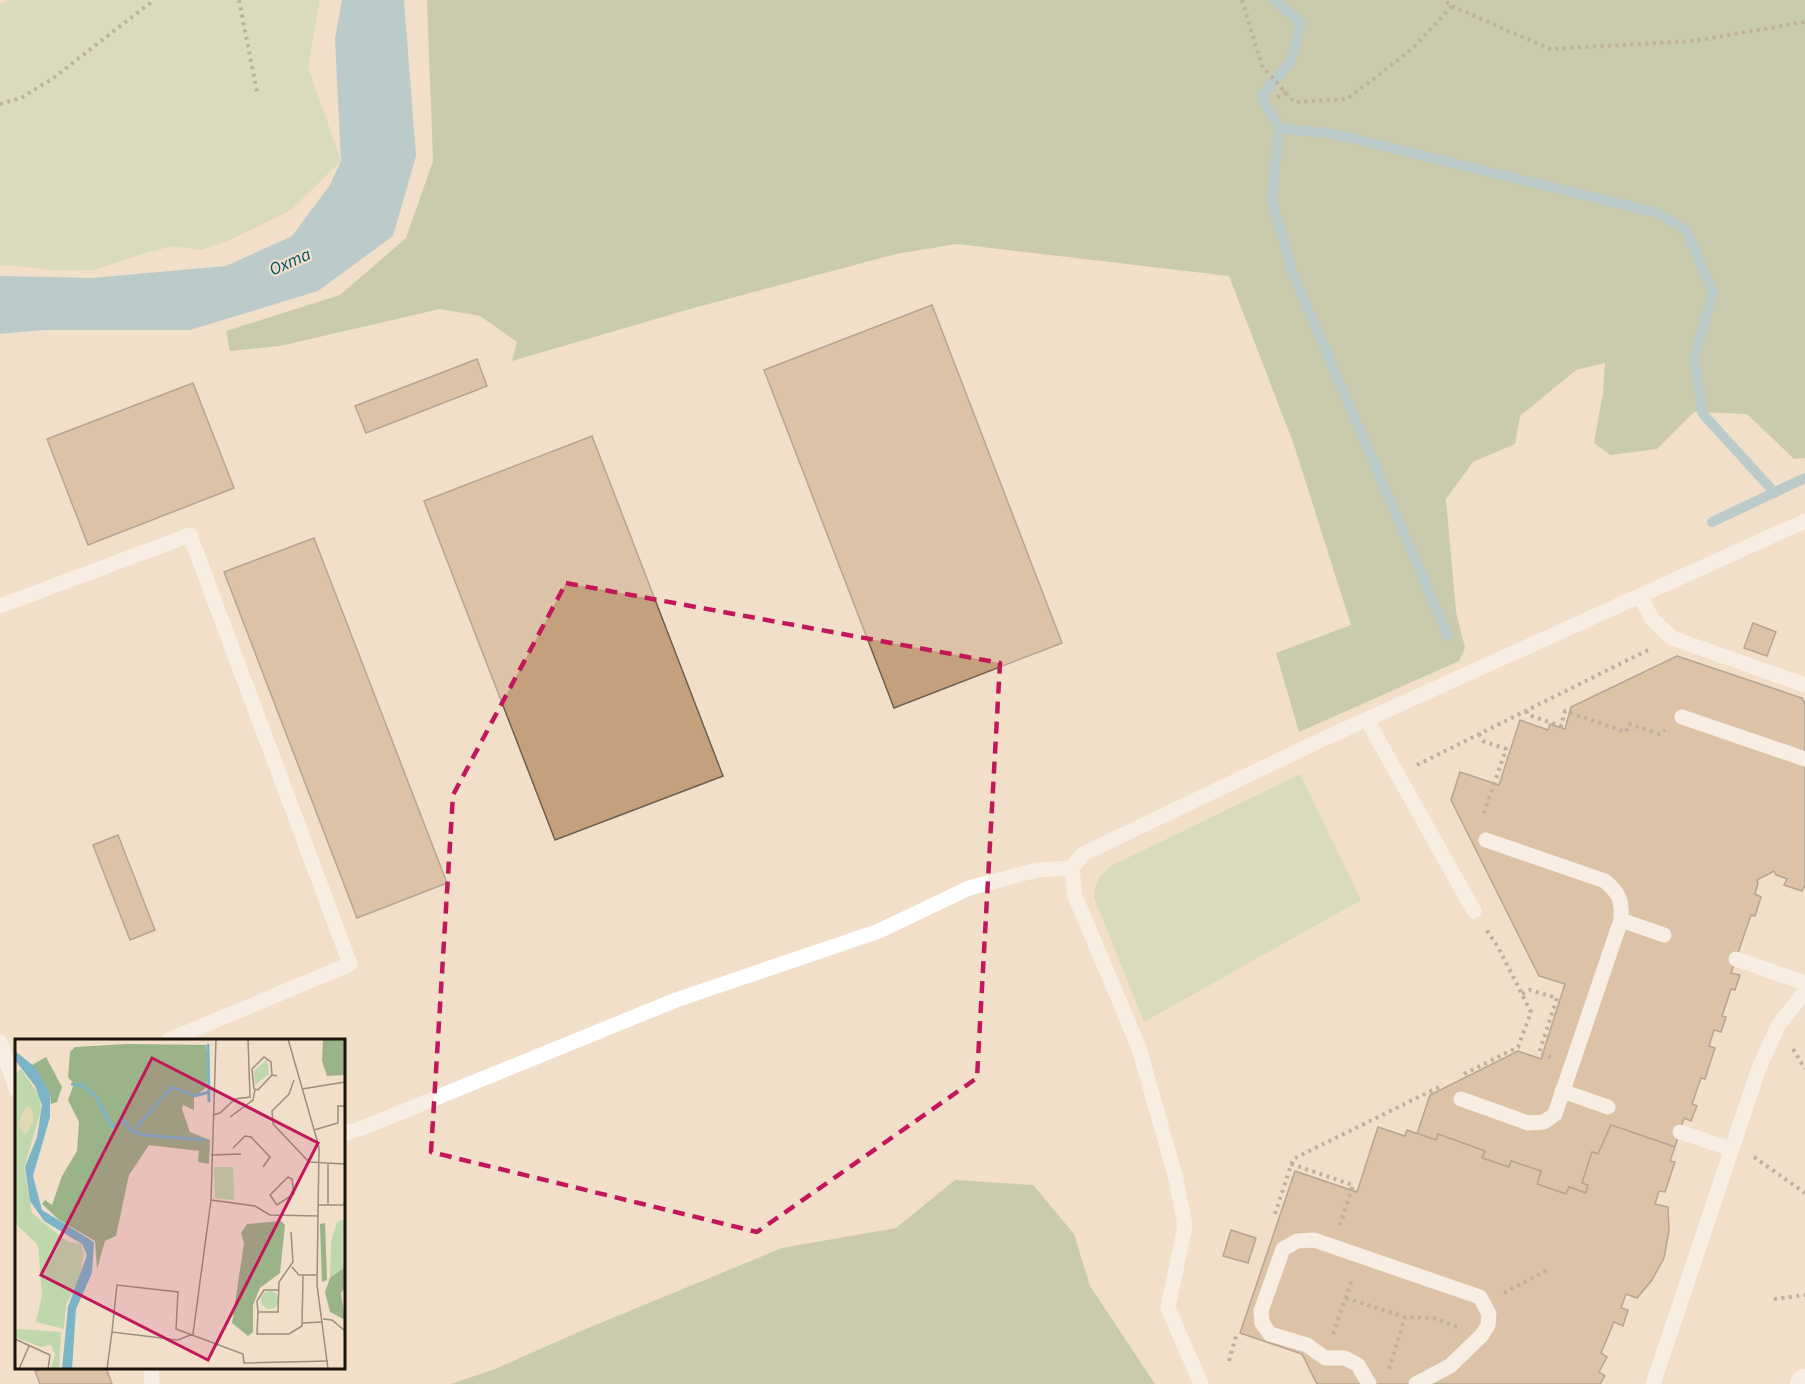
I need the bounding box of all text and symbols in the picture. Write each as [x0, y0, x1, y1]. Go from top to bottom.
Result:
water label: Охта [265, 242, 315, 282]
inset map [15, 1039, 345, 1369]

